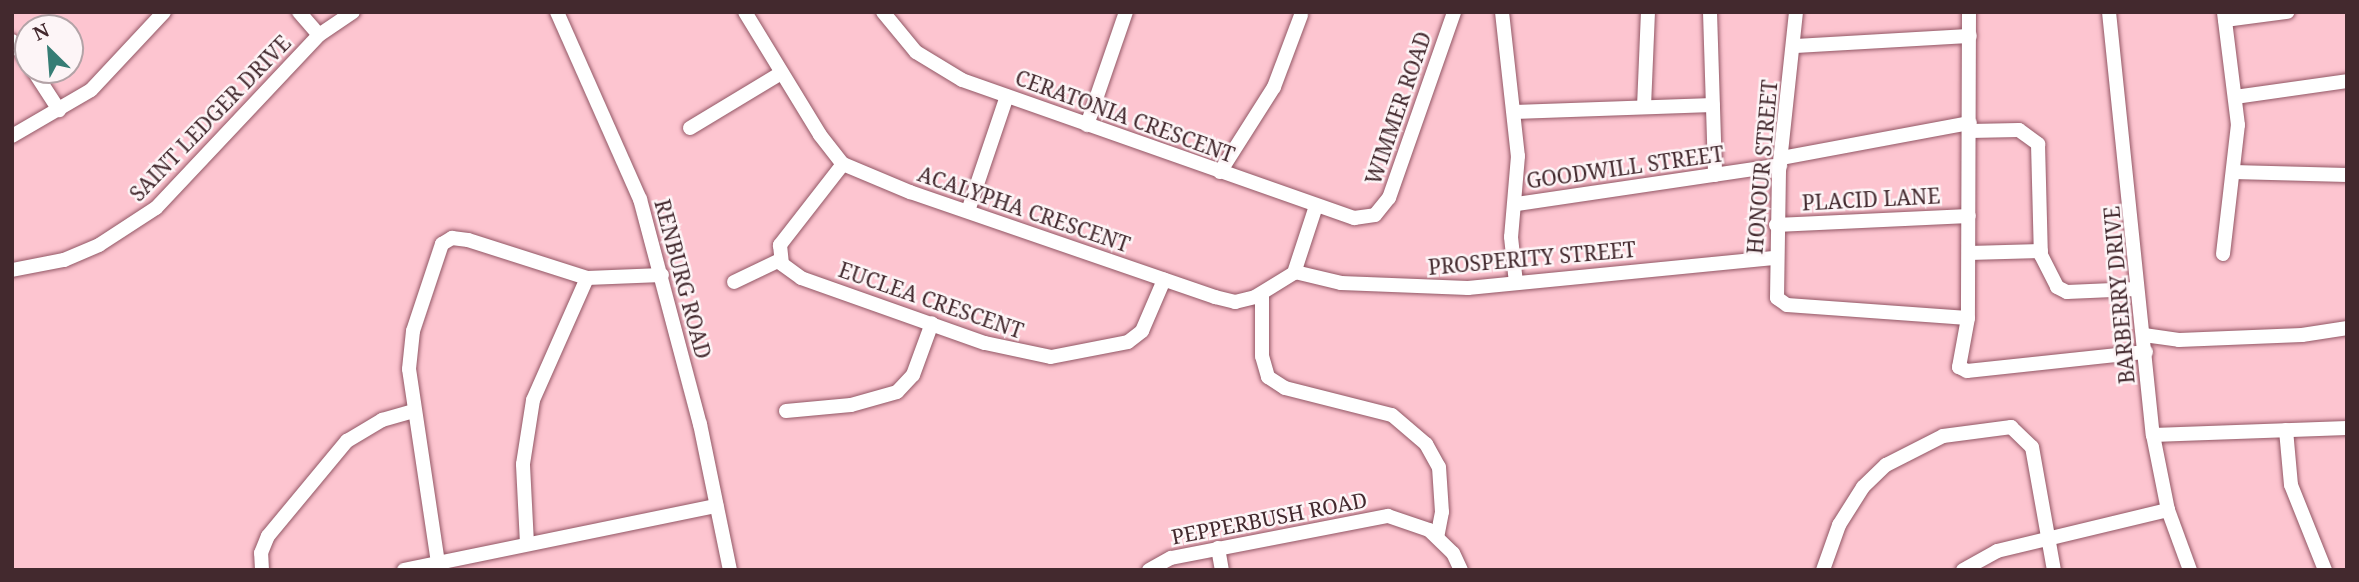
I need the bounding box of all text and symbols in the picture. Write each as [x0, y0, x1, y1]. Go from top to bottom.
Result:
north arrow [14, 14, 84, 84]
text: N [29, 17, 53, 47]
street label: WIMMER ROAD [1360, 28, 1436, 188]
street label: SAINT LEDGER DRIVE [124, 30, 296, 206]
street label: CERATONIA CRESCENT [1012, 65, 1238, 167]
street label: HONOUR STREET [1742, 79, 1782, 255]
street label: GOODWILL STREET [1525, 141, 1725, 193]
street label: ACALYPHA CRESCENT [915, 161, 1133, 257]
street label: PLACID LANE [1801, 183, 1941, 215]
street label: RENBURG ROAD [650, 196, 716, 362]
street label: BARBERRY DRIVE [2099, 205, 2139, 385]
street label: PROSPERITY STREET [1427, 236, 1637, 280]
street label: EUCLEA CRESCENT [835, 257, 1027, 343]
street label: PEPPERBUSH ROAD [1169, 487, 1369, 549]

